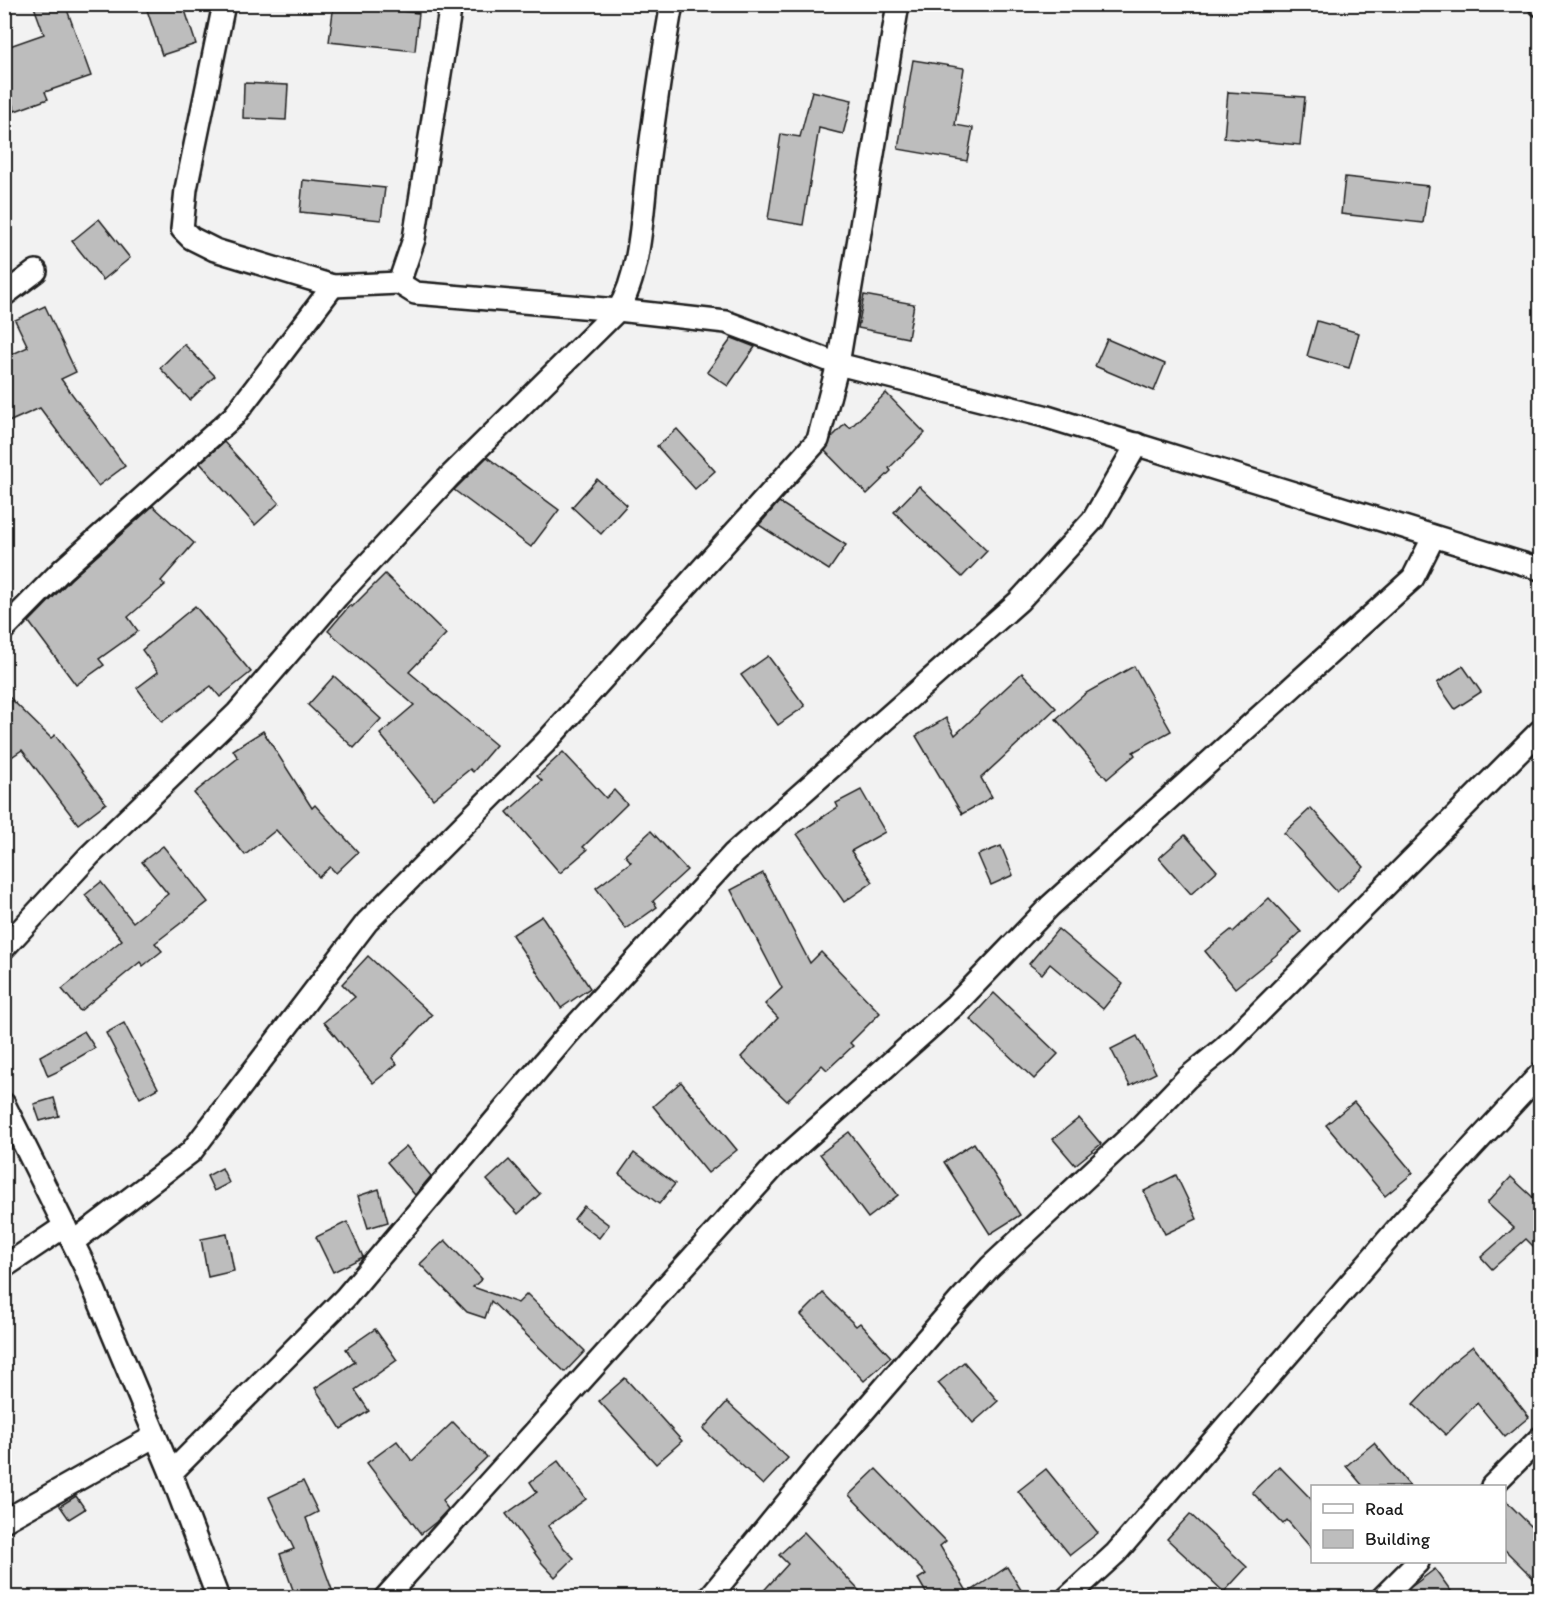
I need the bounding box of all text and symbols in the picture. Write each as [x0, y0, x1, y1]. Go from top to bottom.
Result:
legend [1311, 1485, 1506, 1563]
text: Road [1365, 1498, 1404, 1520]
text: Building [1365, 1528, 1431, 1550]

